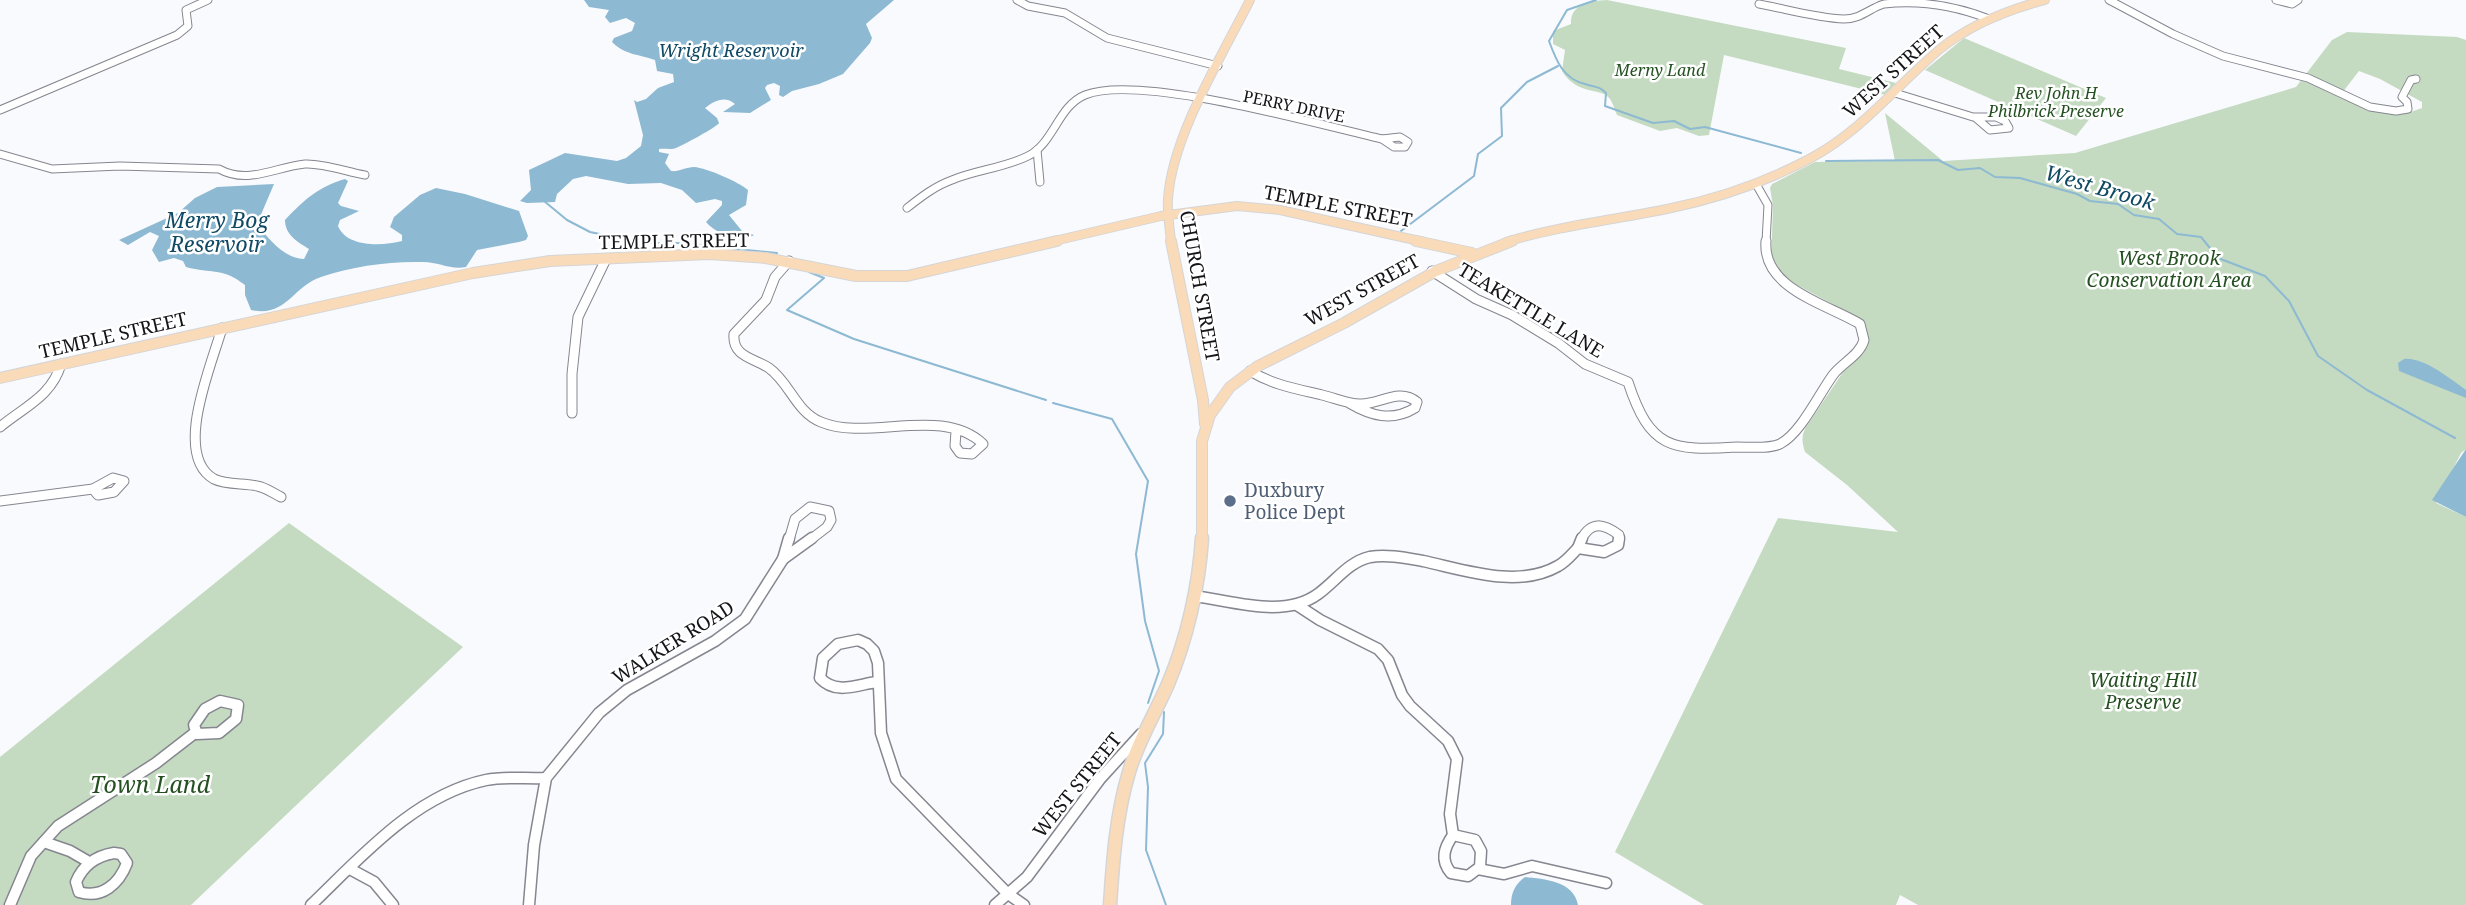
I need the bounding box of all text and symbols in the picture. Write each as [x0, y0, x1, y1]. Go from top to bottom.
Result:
street label: WEST STREET [1837, 18, 1949, 123]
water label: Wright Reservoir [658, 38, 804, 62]
park label: Merny Land [1614, 59, 1706, 81]
park label: Rev John H Philbrick Preserve [1987, 82, 2124, 122]
street label: PERRY DRIVE [1241, 85, 1347, 127]
water label: West Brook [2042, 158, 2159, 216]
street label: TEMPLE STREET [1262, 179, 1415, 233]
water label: Merry Bog Reservoir [164, 206, 270, 258]
street label: CHURCH STREET [1174, 208, 1226, 364]
street label: TEMPLE STREET [598, 227, 750, 255]
park label: West Brook Conservation Area [2087, 245, 2251, 293]
street label: WEST STREET [1300, 248, 1424, 332]
street label: TEAKETTLE LANE [1453, 256, 1609, 364]
street label: TEMPLE STREET [37, 305, 190, 365]
place label: Duxbury Police Dept [1244, 477, 1346, 525]
marker: Duxbury Police Dept [1222, 493, 1238, 509]
street label: WALKER ROAD [607, 594, 739, 690]
park label: Waiting Hill Preserve [2089, 667, 2197, 715]
street label: WEST STREET [1027, 727, 1127, 843]
park label: Town Land [90, 768, 211, 800]

